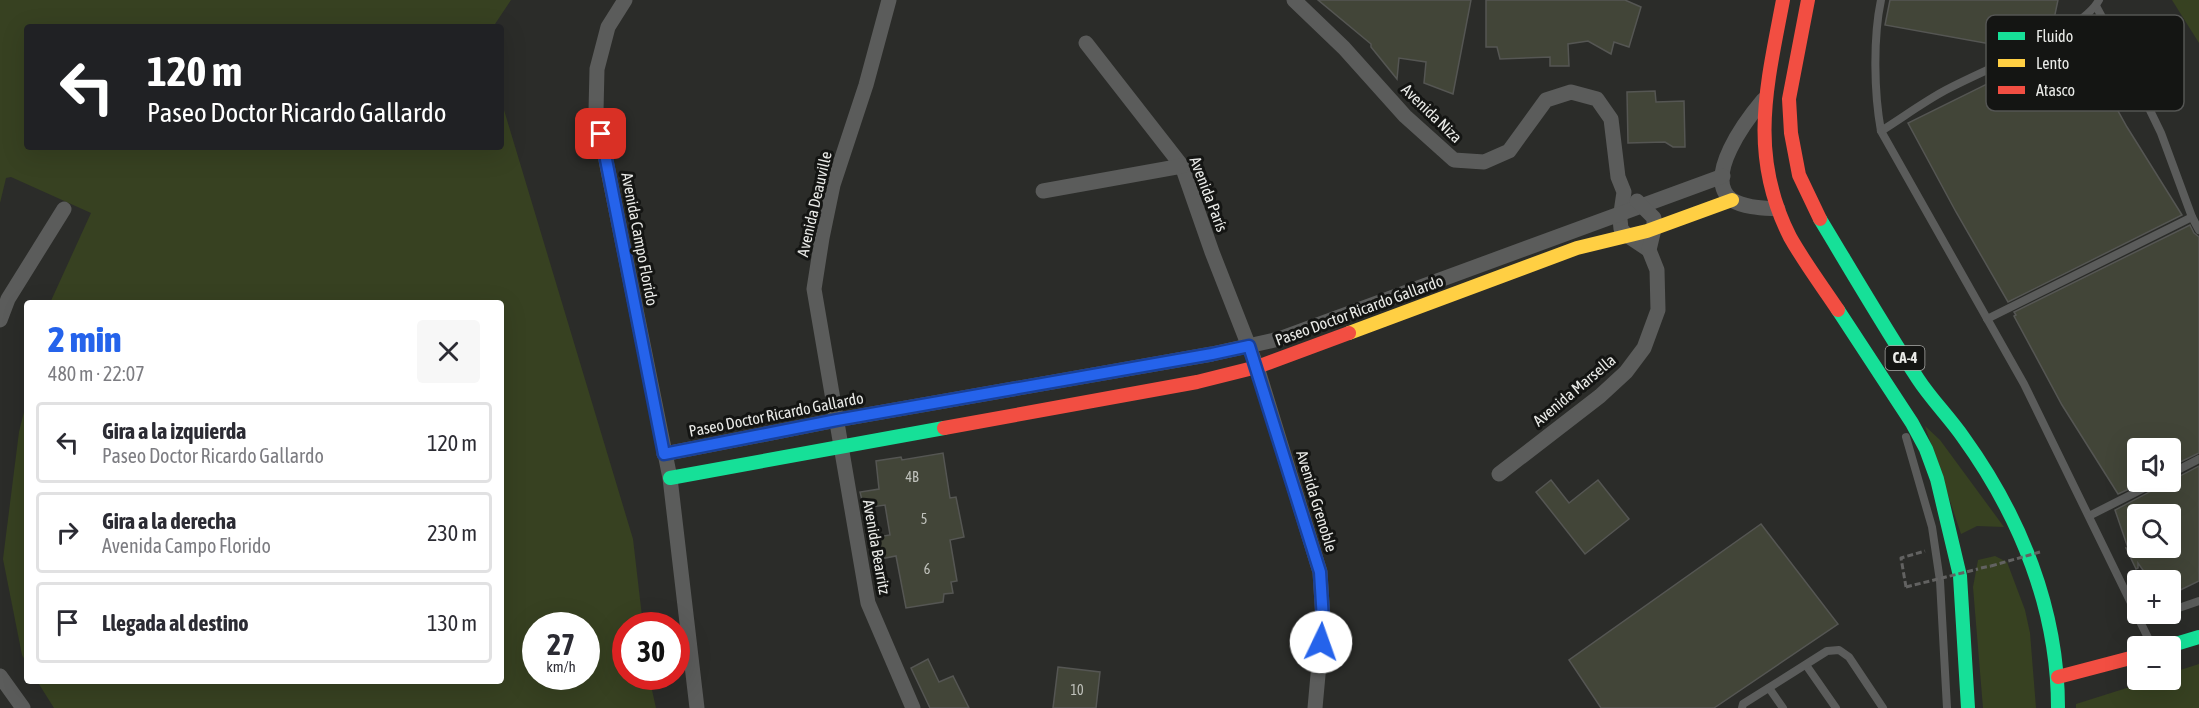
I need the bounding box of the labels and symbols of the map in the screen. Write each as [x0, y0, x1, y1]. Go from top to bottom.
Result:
legend [1986, 15, 2184, 111]
text: Fluido [2036, 27, 2073, 45]
text: Lento [2036, 54, 2069, 72]
street label: Avenida Niza [1398, 80, 1466, 146]
text: Atasco [2036, 81, 2075, 99]
pin [575, 108, 626, 159]
street label: Avenida Deauville [793, 150, 835, 258]
street label: Avenida París [1186, 154, 1232, 235]
street label: Avenida Campo Florido [617, 171, 662, 307]
street label: Paseo Doctor Ricardo Gallardo [1273, 271, 1445, 349]
road number: CA-4 [1886, 346, 1924, 370]
street label: Avenida Marsella [1529, 350, 1619, 430]
street label: Paseo Doctor Ricardo Gallardo [687, 388, 865, 440]
street label: Avenida Grenoble [1293, 448, 1341, 554]
house number: 4B [905, 469, 919, 485]
street label: Avenida Bearritz [860, 498, 894, 596]
house number: 5 [921, 511, 927, 527]
house number: 6 [924, 561, 931, 577]
position arrow [1289, 610, 1353, 674]
speed limit sign: 30 [612, 612, 690, 690]
house number: 10 [1070, 682, 1084, 698]

